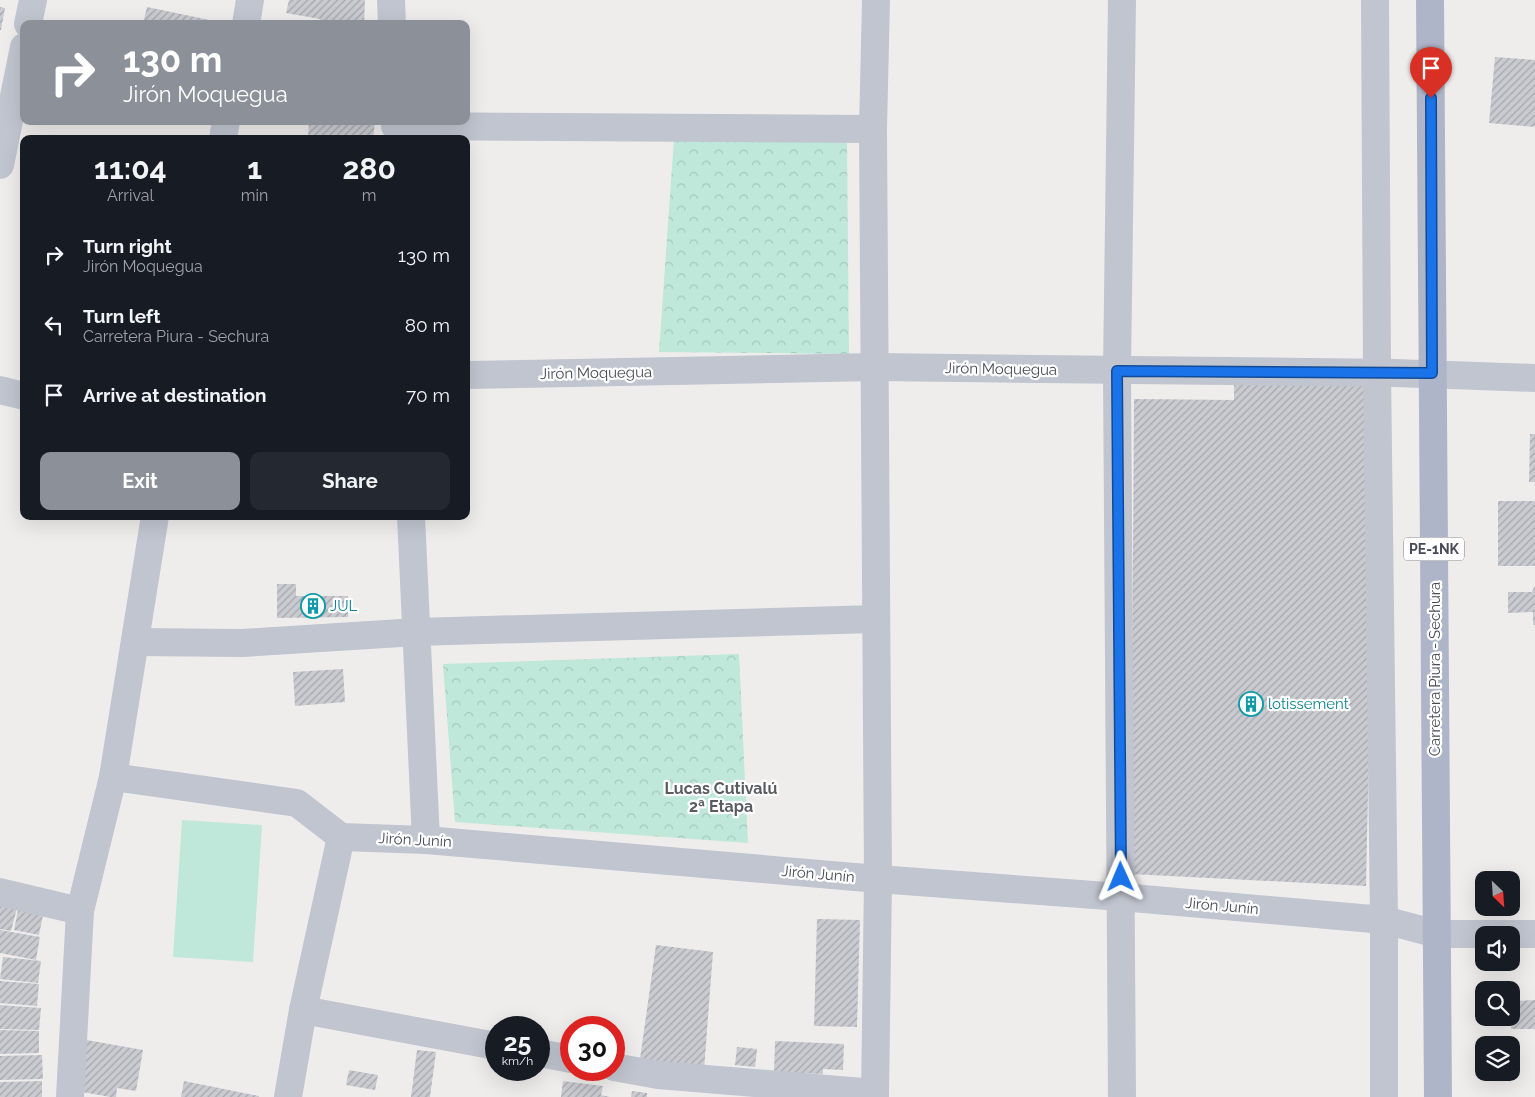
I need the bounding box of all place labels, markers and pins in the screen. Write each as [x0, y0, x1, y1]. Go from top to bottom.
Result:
pin [1410, 47, 1452, 98]
building icon: JUL [300, 593, 326, 619]
place label: JUL [330, 597, 358, 615]
building icon: lotissement [1238, 691, 1264, 717]
place label: lotissement [1268, 695, 1349, 713]

